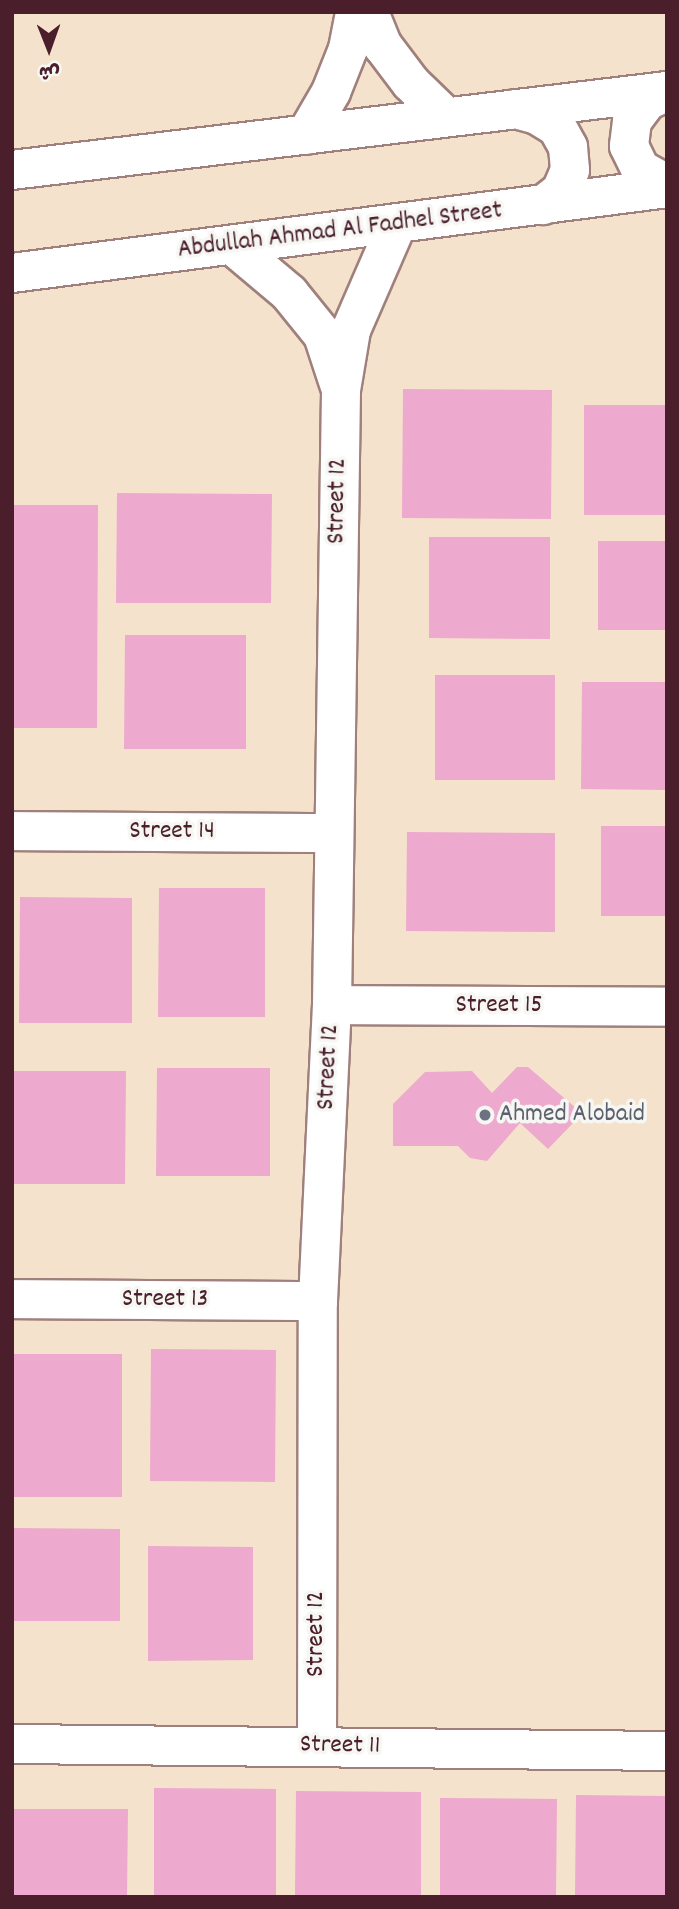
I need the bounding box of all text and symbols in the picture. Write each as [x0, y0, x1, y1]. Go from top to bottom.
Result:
north arrow [14, 14, 84, 84]
text: ش [39, 57, 60, 84]
street label: Abdullah Ahmad Al Fadhel Street [176, 196, 504, 266]
street label: Street 12 [322, 458, 354, 544]
street label: Street 14 [129, 816, 215, 848]
street label: Street 15 [456, 990, 542, 1022]
street label: Street 12 [311, 1023, 347, 1111]
place label: Ahmed Alobaid [499, 1099, 645, 1131]
marker: Ahmed Alobaid [477, 1107, 493, 1123]
street label: Street 13 [122, 1284, 208, 1316]
street label: Street 12 [301, 1591, 333, 1677]
street label: Street 11 [299, 1730, 381, 1762]

